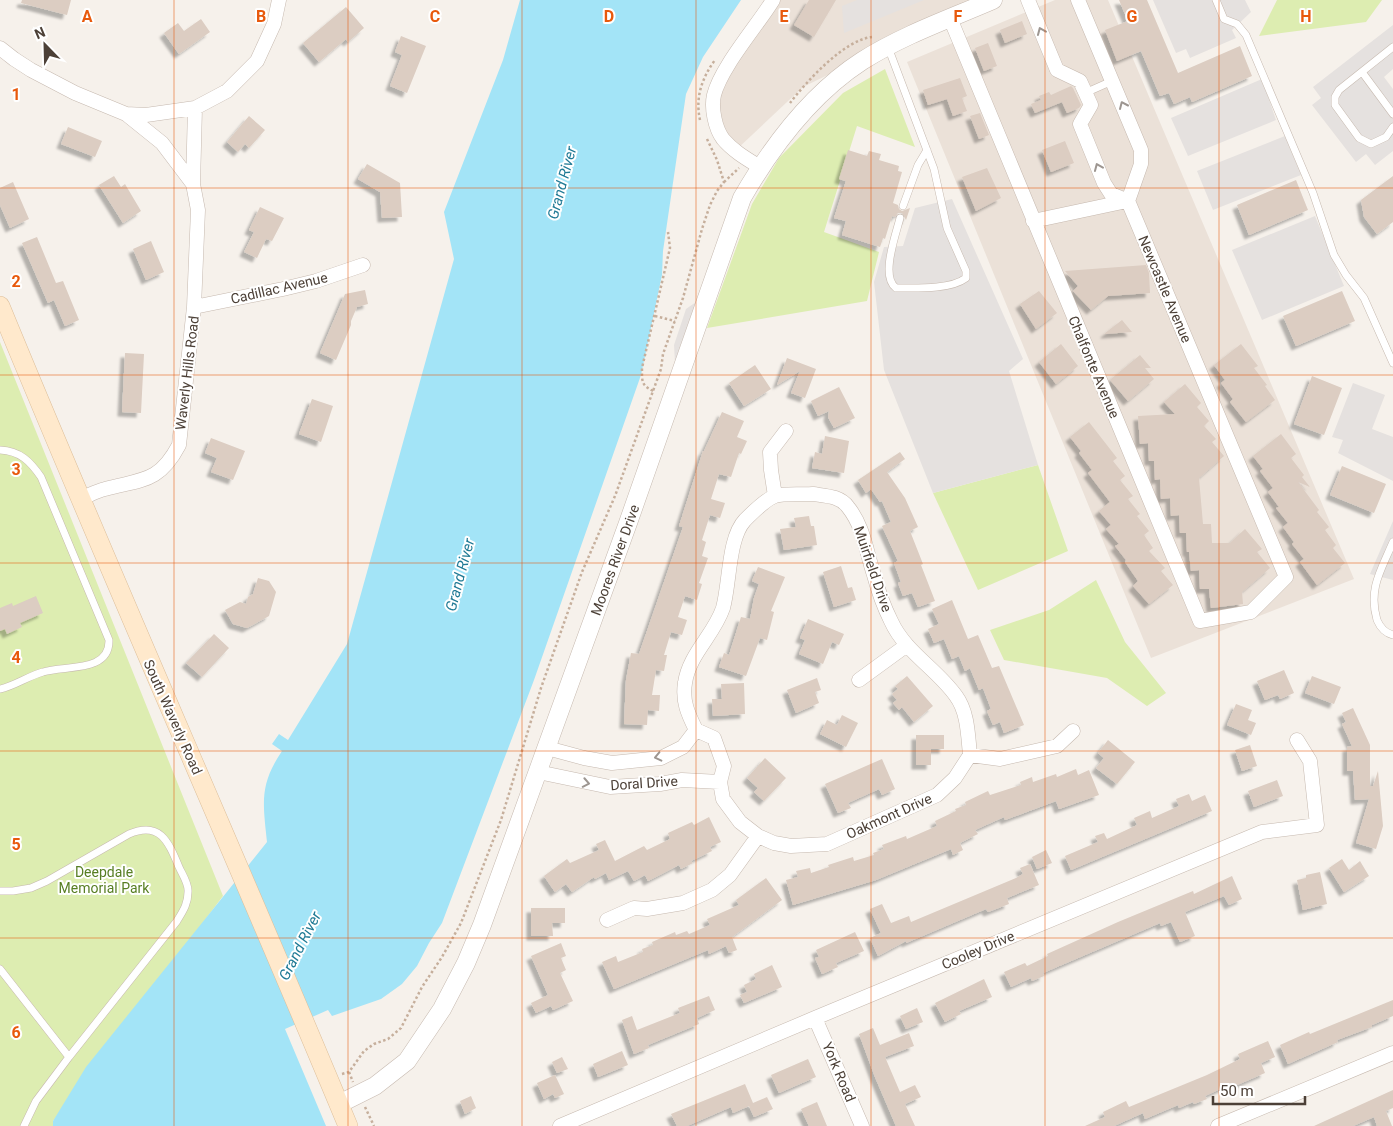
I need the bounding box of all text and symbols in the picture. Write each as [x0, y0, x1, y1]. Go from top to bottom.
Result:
text: A [82, 7, 93, 26]
text: B [256, 7, 266, 26]
text: C [430, 7, 440, 26]
text: D [604, 7, 614, 26]
text: E [780, 7, 789, 26]
text: F [954, 7, 963, 26]
text: G [1127, 7, 1138, 26]
text: H [1300, 7, 1312, 26]
north arrow [20, 20, 70, 70]
text: N [32, 24, 48, 42]
one-way arrow [1036, 27, 1046, 35]
text: 1 [11, 85, 21, 104]
one-way arrow [1118, 101, 1129, 110]
water label: Grand River [544, 144, 581, 221]
one-way arrow [1093, 163, 1104, 172]
street label: Newcastle Avenue [1135, 233, 1195, 345]
street label: Cadillac Avenue [229, 269, 329, 307]
text: 2 [11, 272, 21, 291]
street label: Chalfonte Avenue [1065, 313, 1123, 421]
street label: Waverly Hills Road [172, 315, 202, 431]
text: 3 [11, 460, 21, 479]
street label: Moores River Drive [588, 502, 642, 618]
street label: Muirfield Drive [851, 524, 895, 614]
water label: Grand River [442, 536, 479, 613]
text: 4 [11, 648, 21, 667]
street label: South Waverly Road [140, 657, 206, 777]
one-way arrow [653, 752, 662, 762]
street label: Doral Drive [610, 773, 678, 793]
one-way arrow [581, 777, 590, 787]
street label: Oakmont Drive [844, 790, 934, 842]
text: 5 [11, 835, 21, 854]
park label: Deepdale Memorial Park [59, 864, 150, 896]
water label: Grand River [275, 908, 325, 983]
street label: Cooley Drive [939, 928, 1017, 972]
text: 6 [11, 1023, 21, 1042]
street label: York Road [819, 1040, 859, 1104]
scale bar [1213, 1074, 1306, 1106]
text: 50 m [1220, 1082, 1254, 1100]

